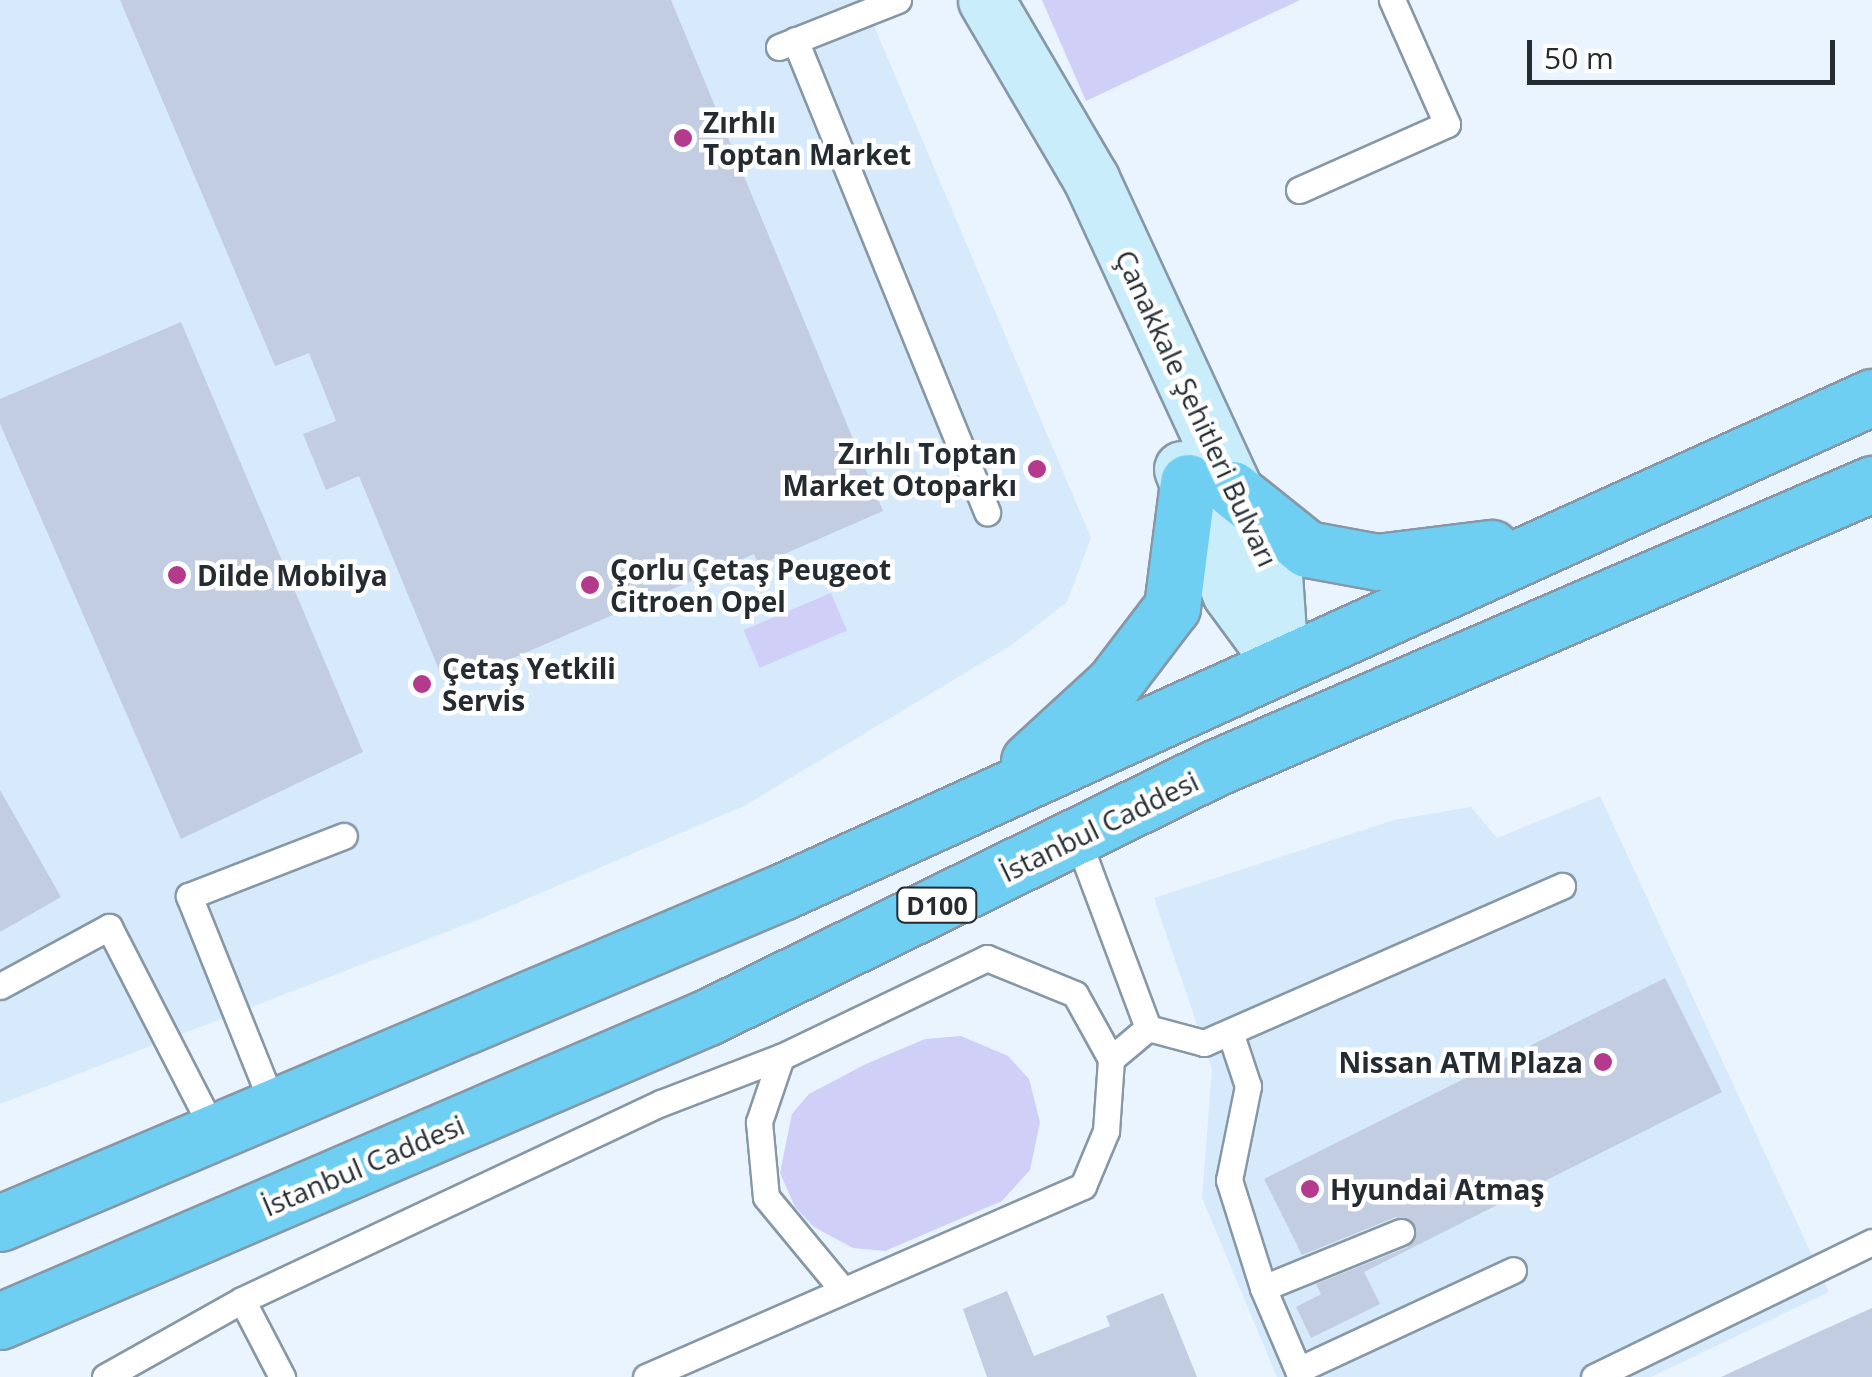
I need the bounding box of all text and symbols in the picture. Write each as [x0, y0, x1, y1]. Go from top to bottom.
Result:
scale bar [1532, 20, 1840, 82]
text: 50 m [1544, 37, 1614, 78]
place label: Zırhlı Toptan Market [703, 105, 911, 171]
marker: Zırhlı Toptan Market [672, 127, 694, 149]
street label: Çanakkale Şehitleri Bulvarı [1109, 244, 1285, 572]
place label: Zırhlı Toptan Market Otoparkı [783, 436, 1017, 502]
marker: Zırhlı Toptan Market Otoparkı [1026, 458, 1048, 480]
place label: Çorlu Çetaş Peugeot Citroen Opel [610, 552, 891, 618]
place label: Dilde Mobilya [197, 558, 388, 592]
marker: Dilde Mobilya [166, 564, 188, 586]
marker: Çorlu Çetaş Peugeot Citroen Opel [579, 574, 601, 596]
place label: Çetaş Yetkili Servis [442, 651, 616, 717]
marker: Çetaş Yetkili Servis [411, 673, 433, 695]
street label: İstanbul Caddesi [995, 764, 1203, 888]
road number: D100 [894, 885, 980, 925]
place label: Nissan ATM Plaza [1338, 1045, 1583, 1079]
marker: Nissan ATM Plaza [1592, 1051, 1614, 1073]
street label: İstanbul Caddesi [257, 1107, 469, 1223]
place label: Hyundai Atmaş [1330, 1172, 1544, 1206]
marker: Hyundai Atmaş [1299, 1178, 1321, 1200]

